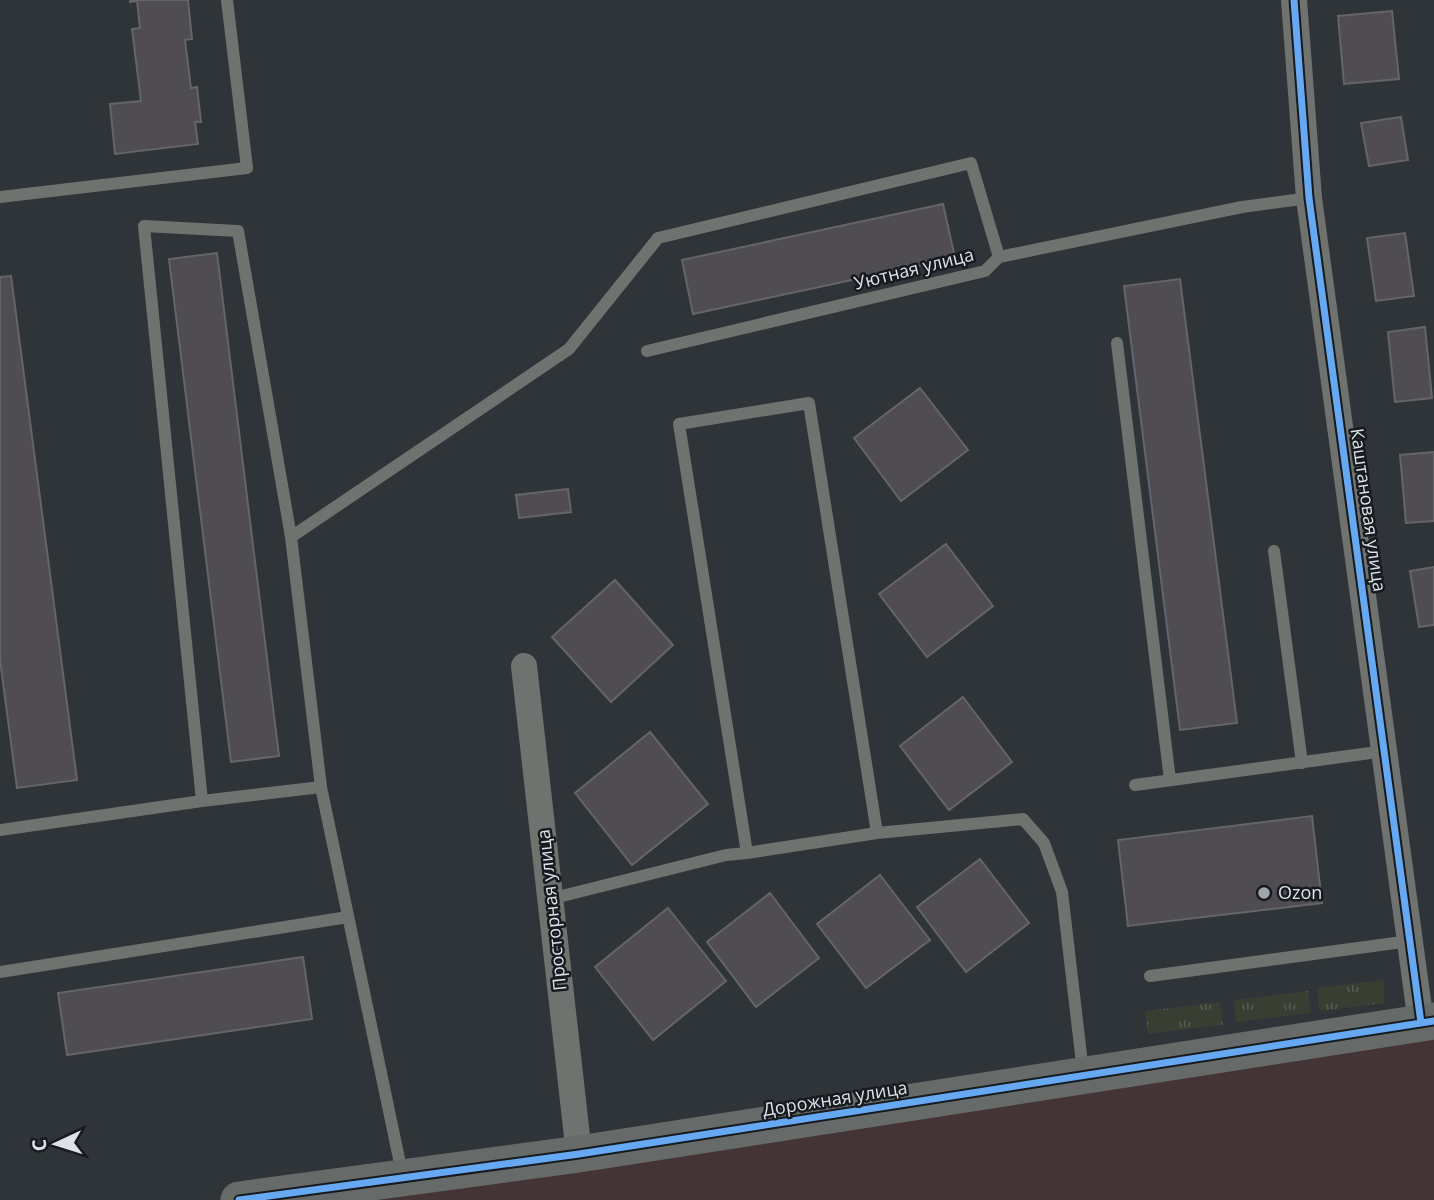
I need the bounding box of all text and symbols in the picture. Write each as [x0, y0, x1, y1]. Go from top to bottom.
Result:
street label: Уютная улица [851, 242, 976, 295]
street label: Каштановая улица [1346, 427, 1392, 593]
street label: Просторная улица [531, 828, 571, 992]
place label: Ozon [1278, 880, 1322, 904]
marker: Ozon [1256, 885, 1272, 901]
street label: Дорожная улица [761, 1075, 909, 1121]
north arrow [21, 1109, 91, 1179]
text: С [26, 1138, 52, 1152]

